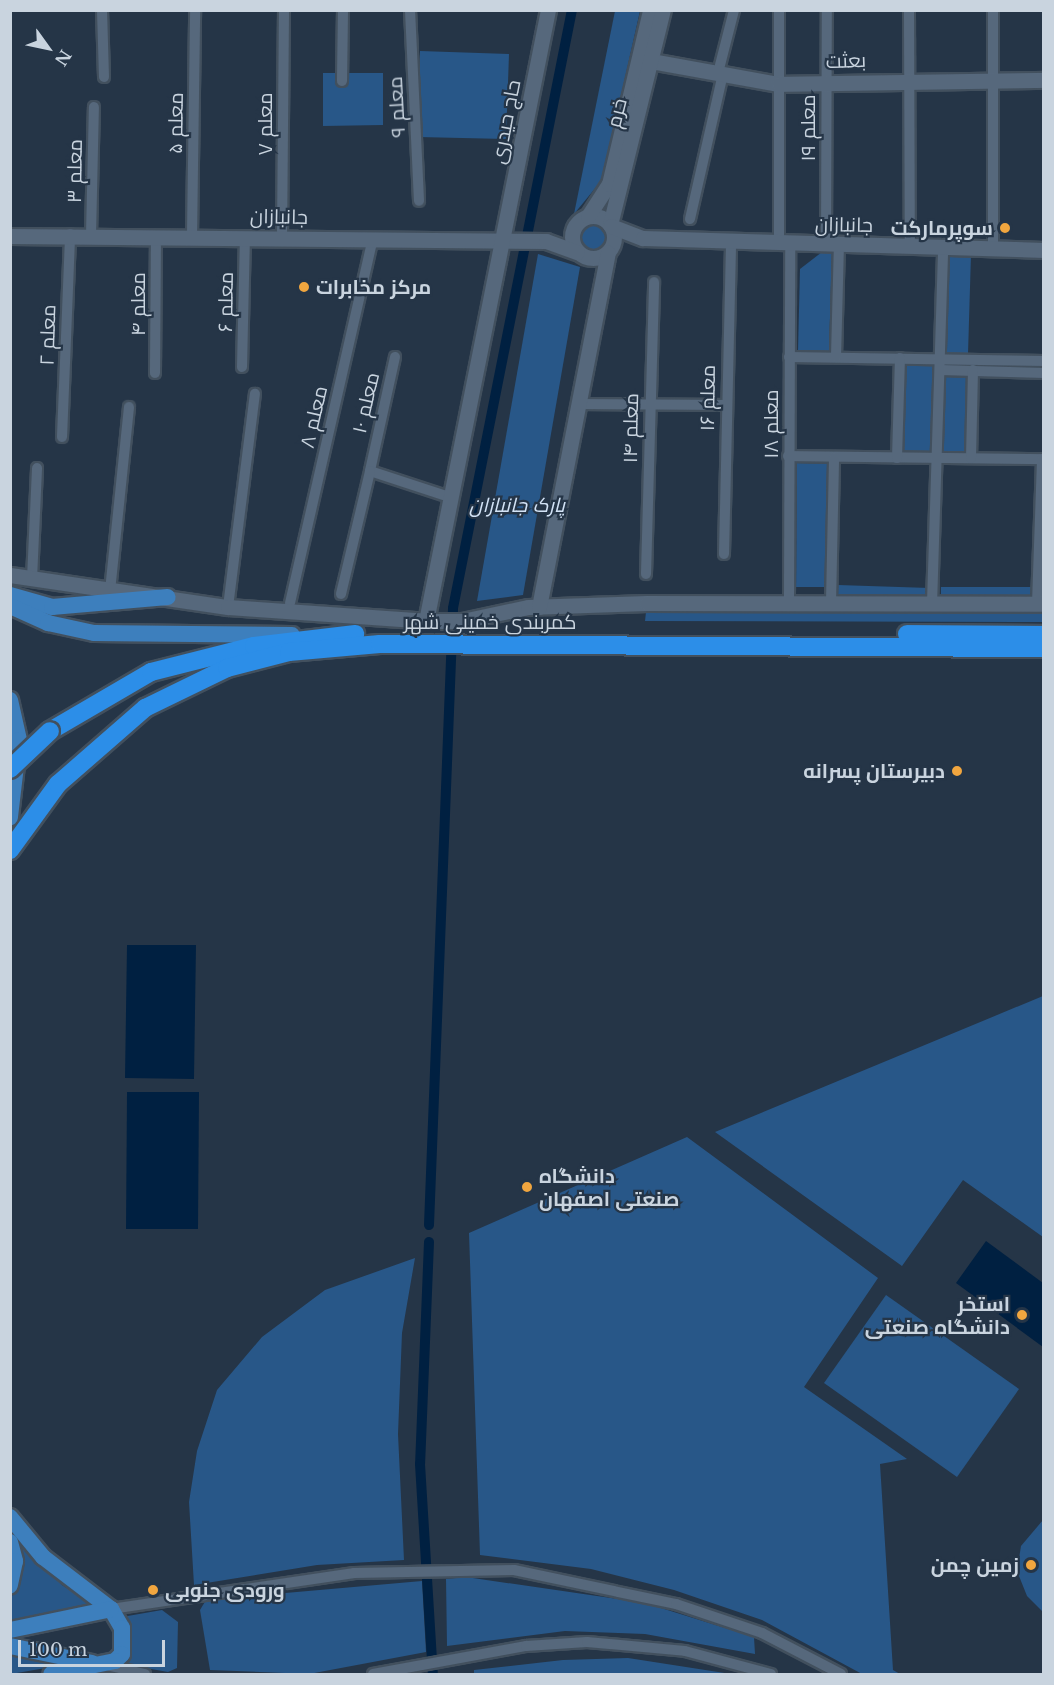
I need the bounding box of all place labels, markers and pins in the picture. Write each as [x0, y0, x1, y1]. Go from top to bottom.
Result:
place label: سوپرمارکت [891, 216, 993, 240]
marker: سوپرمارکت [998, 221, 1012, 235]
place label: مرکز مخابرات [316, 275, 431, 299]
marker: مرکز مخابرات [297, 280, 311, 294]
place label: دبیرستان پسرانه [803, 759, 945, 783]
marker: دبیرستان پسرانه [950, 764, 964, 778]
place label: دانشگاه صنعتی اصفهان [539, 1164, 679, 1211]
marker: دانشگاه صنعتی اصفهان [520, 1180, 534, 1194]
place label: استخر دانشگاه صنعتی [865, 1292, 1010, 1339]
marker: استخر دانشگاه صنعتی [1015, 1308, 1029, 1322]
place label: زمین چمن [931, 1553, 1019, 1577]
marker: زمین چمن [1024, 1558, 1038, 1572]
place label: ورودی جنوبی [165, 1578, 285, 1602]
marker: ورودی جنوبی [146, 1583, 160, 1597]

